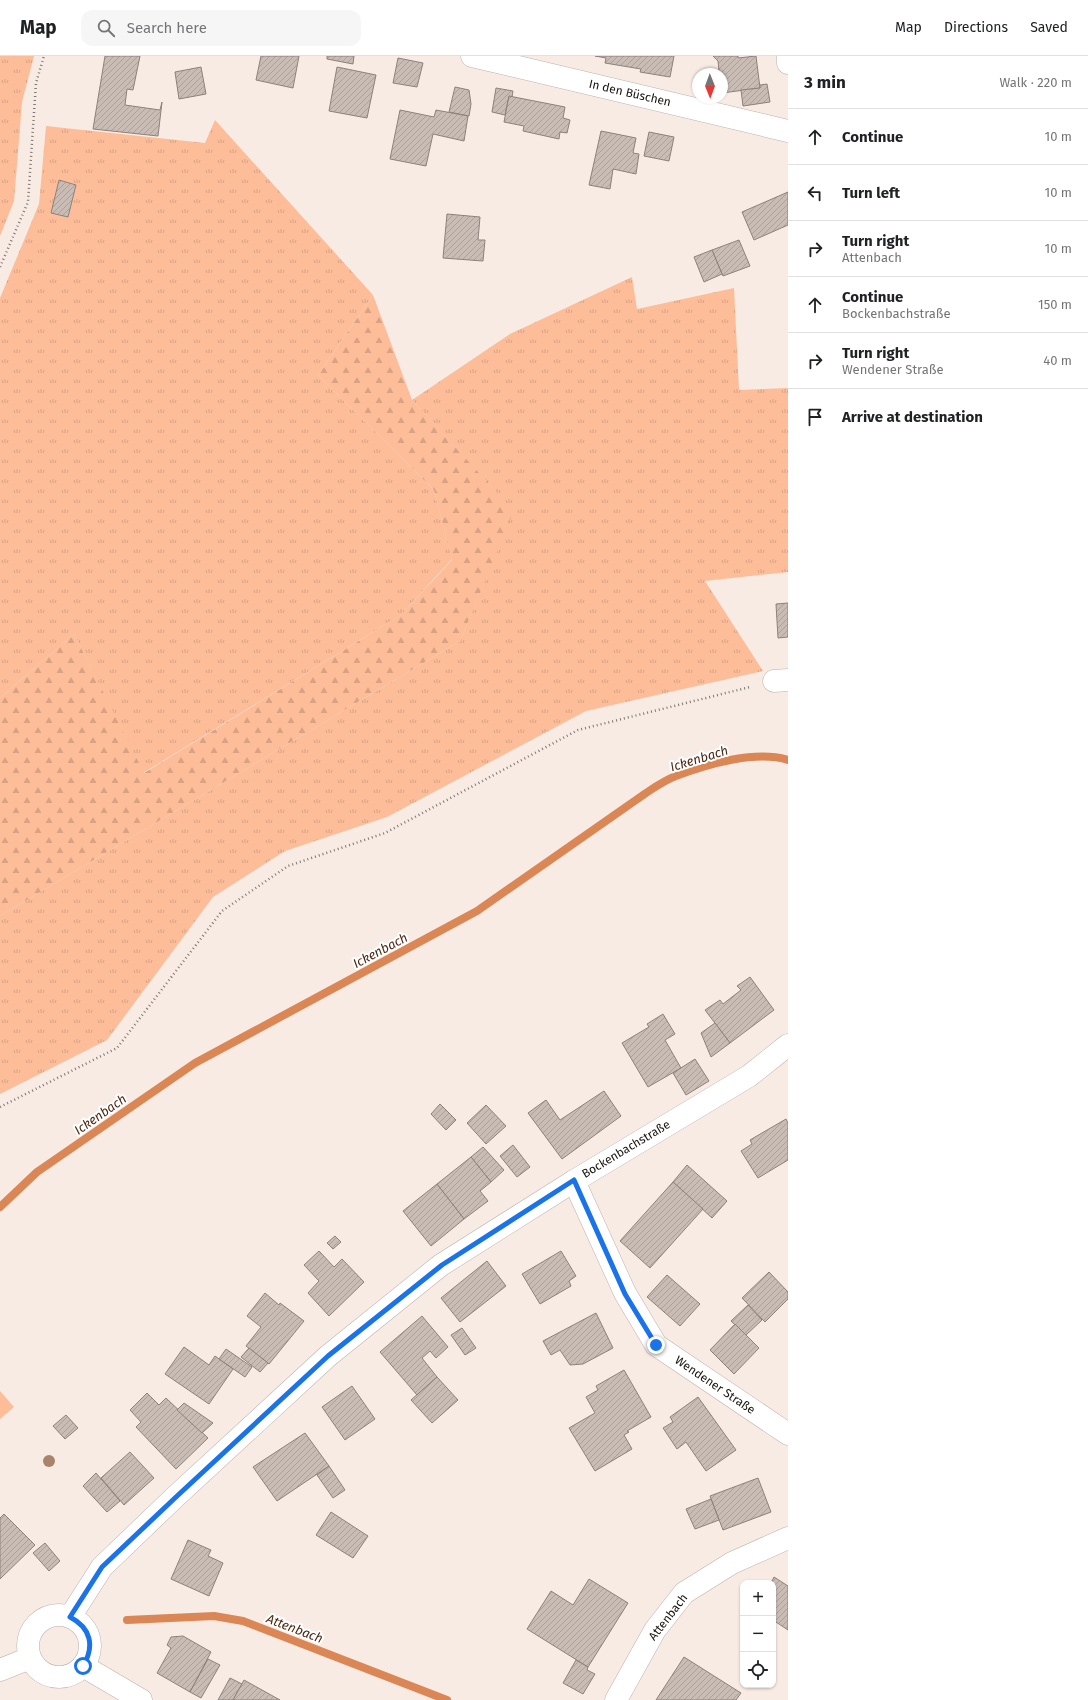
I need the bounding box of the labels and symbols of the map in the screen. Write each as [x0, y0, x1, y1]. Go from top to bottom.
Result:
north arrow [692, 68, 728, 104]
street label: In den Büschen [588, 77, 672, 109]
water label: Ickenbach [668, 743, 730, 774]
water label: Ickenbach [350, 930, 410, 971]
water label: Ickenbach [71, 1091, 129, 1138]
street label: Bockenbachstraße [579, 1117, 673, 1181]
route end [647, 1336, 665, 1354]
street label: Wendener Straße [672, 1353, 758, 1417]
street label: Attenbach [645, 1591, 691, 1643]
water label: Attenbach [264, 1610, 325, 1646]
route start [74, 1657, 92, 1675]

